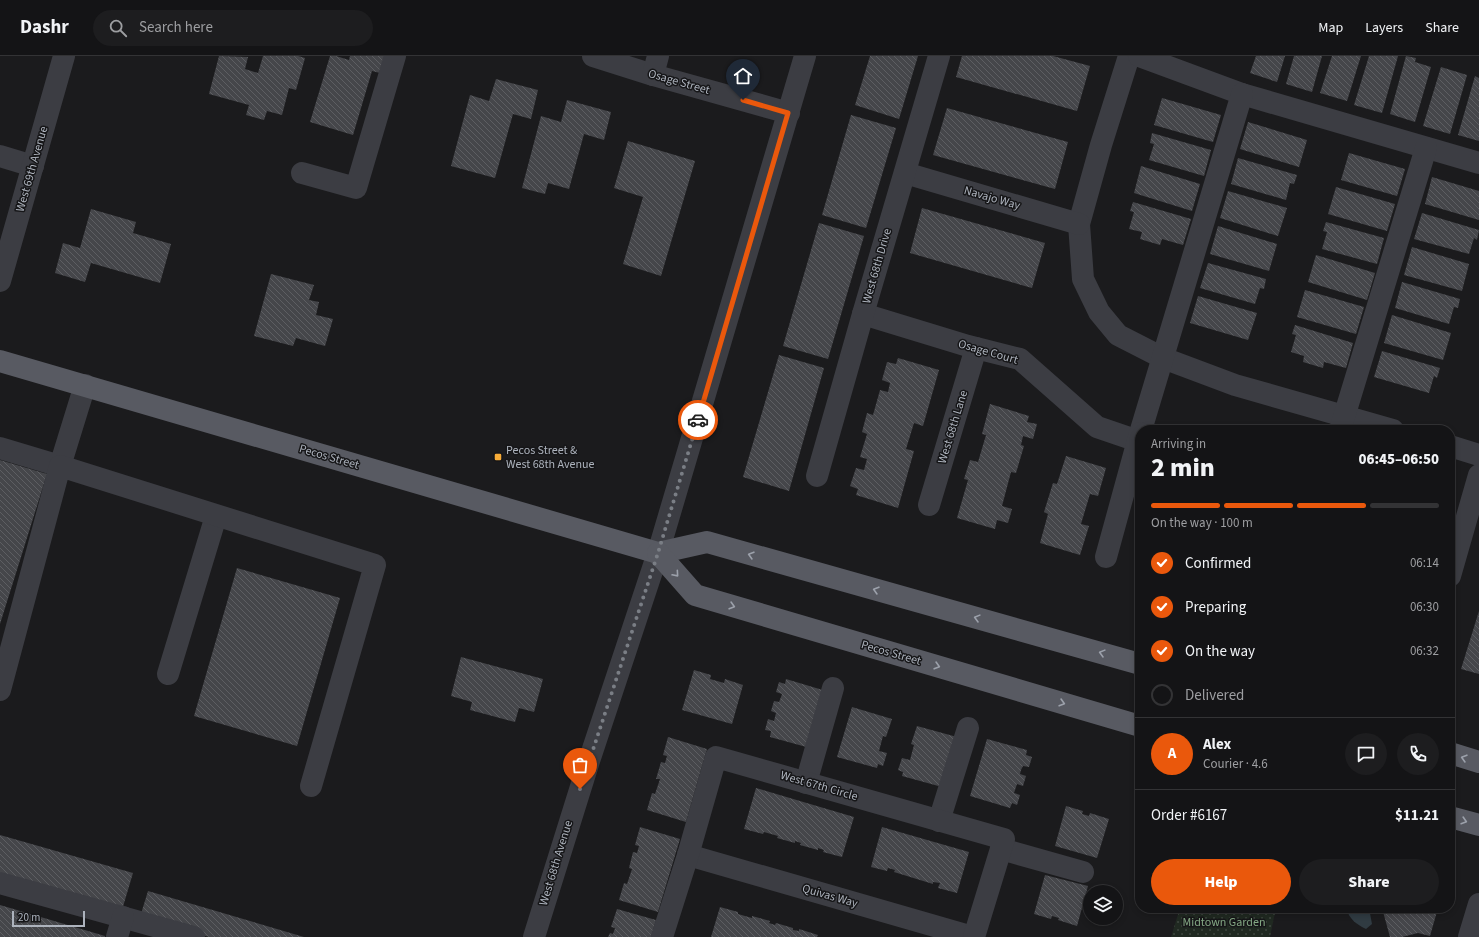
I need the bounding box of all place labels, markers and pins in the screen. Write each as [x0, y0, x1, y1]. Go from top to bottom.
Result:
pin [726, 59, 760, 100]
place label: Pecos Street & West 68th Avenue [506, 442, 595, 473]
marker: Pecos Street & West 68th Avenue [493, 452, 503, 462]
pin [563, 748, 597, 789]

